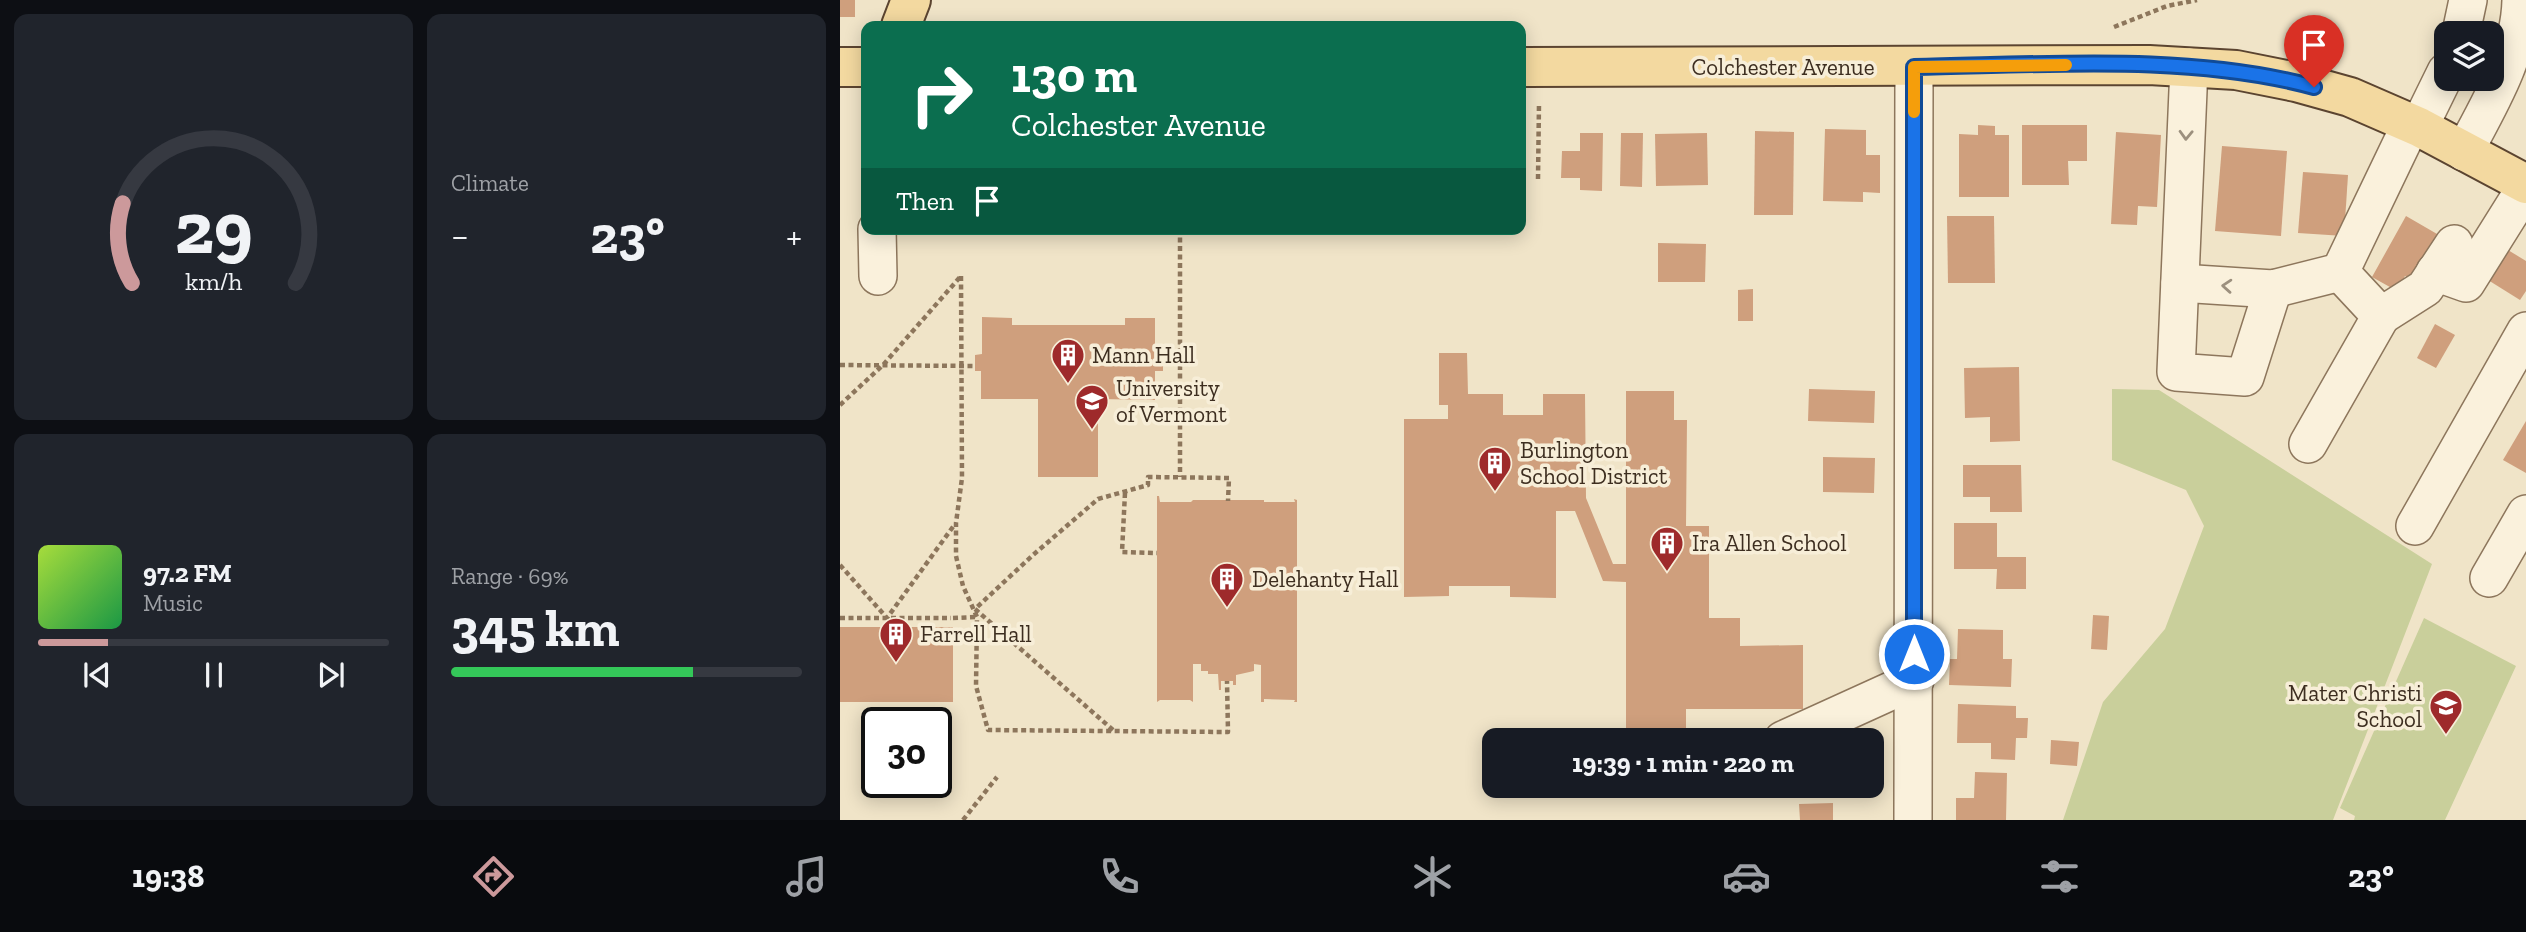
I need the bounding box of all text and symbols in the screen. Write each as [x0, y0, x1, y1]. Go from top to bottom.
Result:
pin [2284, 15, 2344, 87]
map controls [2434, 21, 2504, 91]
button: layers [2434, 21, 2504, 91]
icon: arrive [2295, 26, 2333, 64]
text: 130 m [1011, 46, 1137, 105]
icon: right [896, 49, 987, 140]
street label: Colchester Avenue [1691, 53, 1875, 81]
text: Colchester Avenue [1011, 106, 1266, 144]
one-way arrow [2179, 130, 2194, 141]
text: Climate [451, 169, 529, 197]
icon: arrive [968, 182, 1006, 220]
text: 29 [174, 184, 253, 272]
text: Then [896, 185, 954, 217]
text: 23° [590, 204, 665, 266]
text: − [451, 213, 469, 259]
text: + [786, 213, 802, 259]
text: km/h [185, 266, 242, 296]
one-way arrow [2221, 279, 2232, 294]
building icon: Mann Hall [1049, 336, 1087, 385]
place label: Mann Hall [1092, 341, 1195, 369]
place label: University of Vermont [1116, 374, 1227, 428]
school or university icon: University of Vermont [1073, 382, 1111, 431]
place label: Burlington School District [1520, 436, 1668, 490]
building icon: Burlington School District [1476, 444, 1514, 493]
building icon: Ira Allen School [1648, 524, 1686, 573]
place label: Ira Allen School [1692, 529, 1847, 557]
text: 97.2 FM [143, 557, 232, 589]
building icon: Delehanty Hall [1208, 560, 1246, 609]
text: Range · 69% [451, 562, 569, 590]
place label: Delehanty Hall [1252, 565, 1399, 593]
text: Music [143, 589, 203, 617]
text: 345 km [451, 597, 620, 659]
building icon: Farrell Hall [877, 615, 915, 664]
position arrow [1877, 617, 1951, 691]
place label: Farrell Hall [920, 620, 1032, 648]
icon: previous [78, 656, 116, 694]
icon: pause [195, 656, 233, 694]
icon: next [312, 656, 350, 694]
place label: Mater Christi School [2288, 679, 2422, 733]
school or university icon: Mater Christi School [2427, 687, 2465, 736]
speed limit sign: 30 [861, 707, 952, 798]
text: 19:39 · 1 min · 220 m [1572, 747, 1794, 779]
icon: directions [469, 852, 518, 901]
icon: music [782, 852, 831, 901]
icon: phone [1095, 852, 1144, 901]
icon: climate [1408, 852, 1457, 901]
icon: car [1722, 852, 1771, 901]
icon: filters [2035, 852, 2084, 901]
text: 19:38 [132, 857, 204, 895]
text: 23° [2348, 857, 2394, 895]

